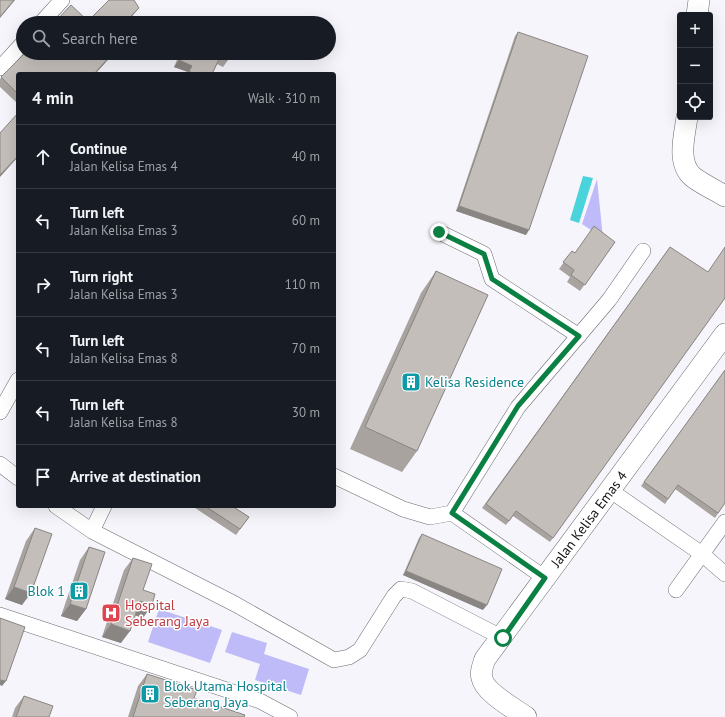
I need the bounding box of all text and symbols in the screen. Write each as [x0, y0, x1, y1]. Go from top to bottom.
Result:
map controls [677, 12, 713, 120]
button: + [677, 12, 713, 48]
search box [16, 16, 336, 60]
icon: search [30, 27, 52, 49]
text: Search here [62, 29, 138, 48]
button: − [677, 48, 713, 84]
button: locate [677, 84, 713, 120]
text: 4 min [32, 87, 73, 109]
text: Walk · 310 m [248, 90, 320, 107]
text: Continue [70, 139, 127, 158]
icon: ahead [32, 146, 54, 168]
text: 40 m [292, 148, 320, 165]
text: Jalan Kelisa Emas 4 [70, 158, 178, 175]
text: Turn left [70, 203, 124, 222]
icon: left [32, 210, 54, 232]
text: 60 m [292, 212, 320, 229]
text: Jalan Kelisa Emas 3 [70, 222, 178, 239]
route end [430, 223, 448, 241]
text: Turn right [70, 267, 133, 286]
icon: right [32, 274, 54, 296]
text: 110 m [285, 276, 320, 293]
text: Jalan Kelisa Emas 3 [70, 286, 178, 303]
text: Turn left [70, 331, 124, 350]
icon: left [32, 338, 54, 360]
text: 70 m [292, 340, 320, 357]
text: Jalan Kelisa Emas 8 [70, 350, 178, 367]
building icon: Kelisa Residence [400, 371, 422, 393]
place label: Kelisa Residence [425, 373, 524, 391]
text: Turn left [70, 395, 124, 414]
icon: left [32, 402, 54, 424]
text: 30 m [292, 404, 320, 421]
text: Jalan Kelisa Emas 8 [70, 414, 178, 431]
icon: arrive [32, 466, 54, 488]
text: Arrive at destination [70, 467, 201, 486]
street label: Jalan Kelisa Emas 4 [546, 467, 631, 572]
building icon: Blok 1 [68, 580, 90, 602]
place label: Blok 1 [28, 582, 65, 600]
place label: Hospital Seberang Jaya [125, 596, 209, 630]
hospital icon: Hospital Seberang Jaya [100, 602, 122, 624]
route start [494, 629, 512, 647]
place label: Blok Utama Hospital Seberang Jaya [164, 677, 287, 711]
building icon: Blok Utama Hospital Seberang Jaya [139, 683, 161, 705]

